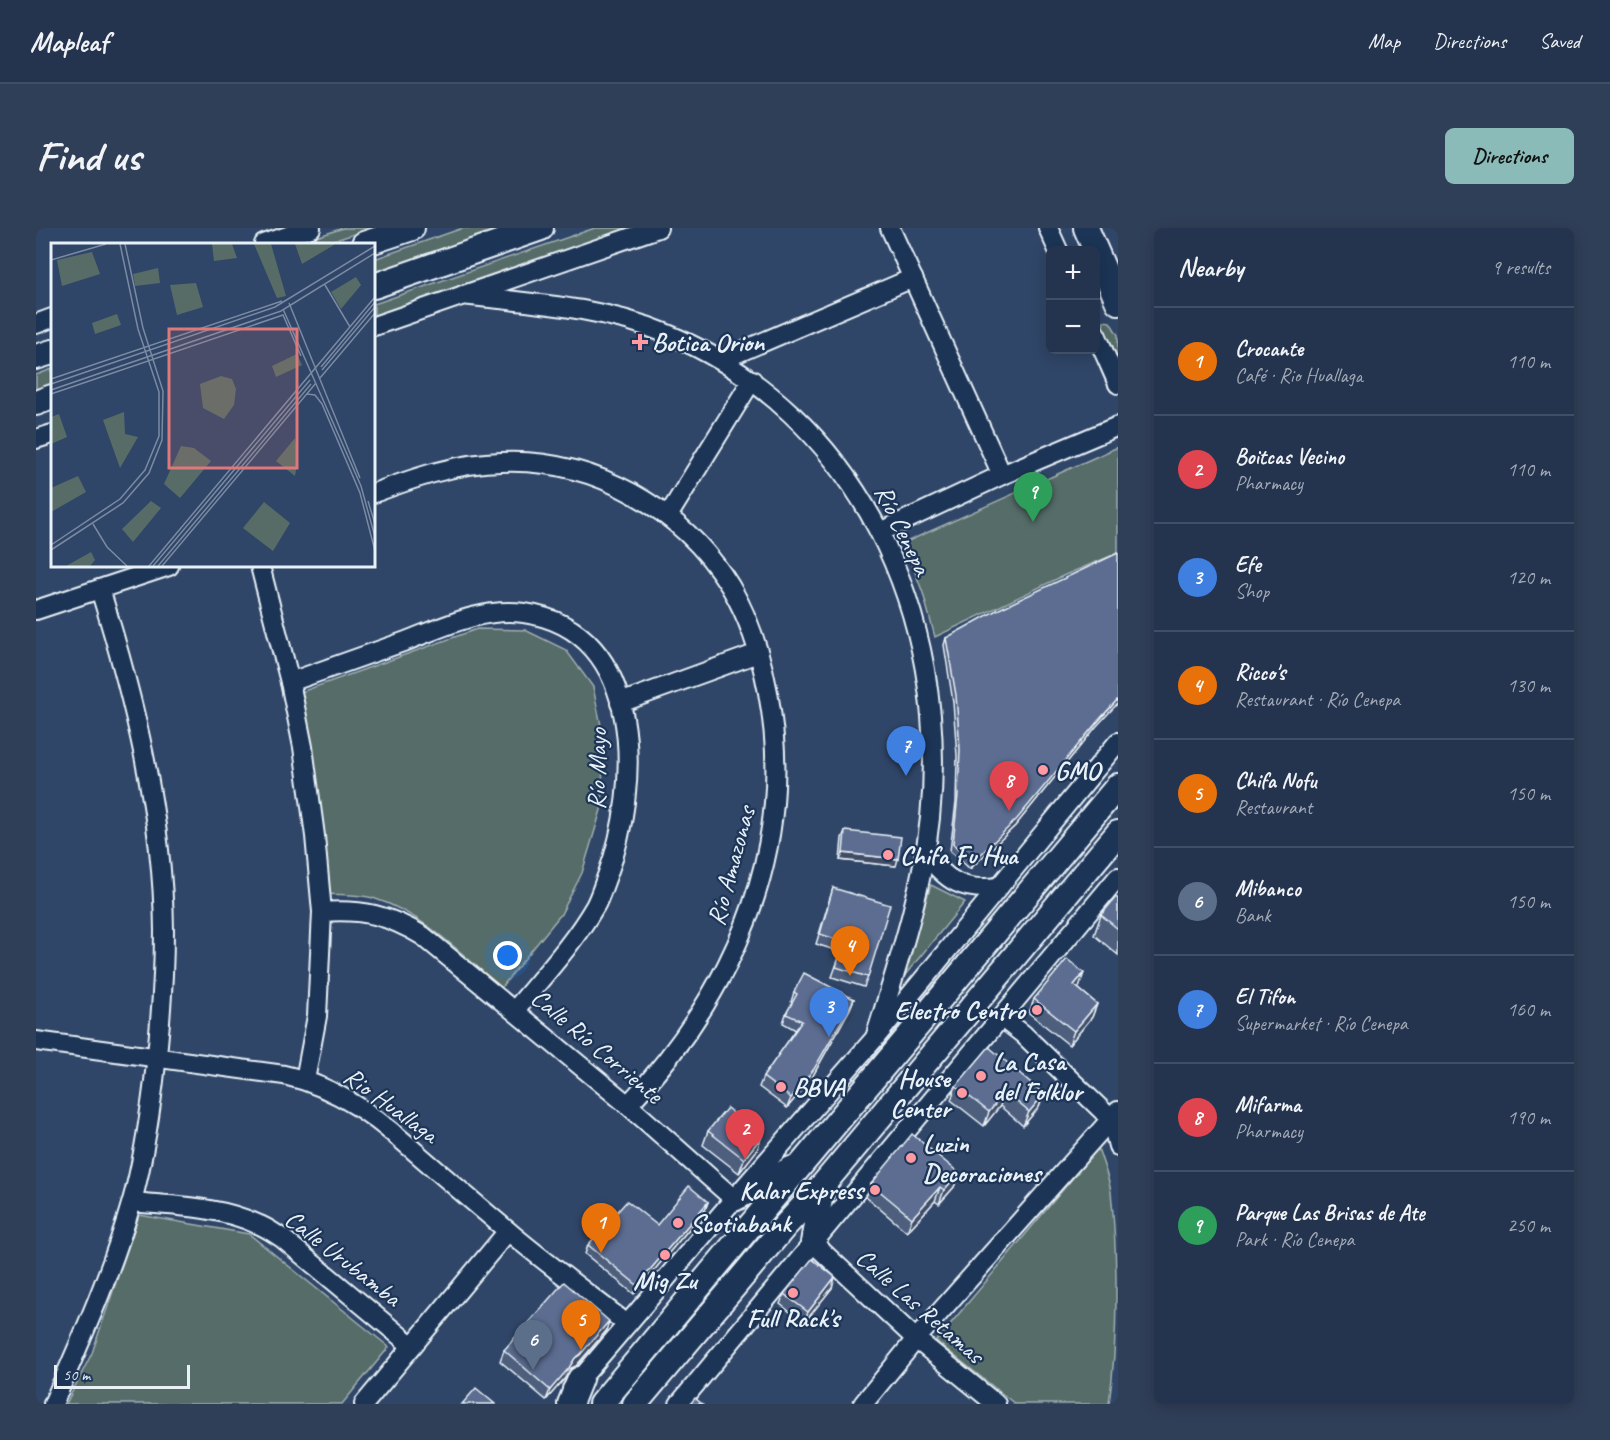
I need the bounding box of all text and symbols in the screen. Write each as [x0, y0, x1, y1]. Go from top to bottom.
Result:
text: Mapleaf [30, 24, 108, 59]
text: Map [1368, 28, 1400, 54]
text: Directions [1433, 28, 1506, 54]
text: Saved [1539, 28, 1580, 54]
button: Directions [1445, 128, 1574, 184]
text: Find us [36, 130, 141, 183]
inset map [51, 243, 375, 567]
map controls [1046, 246, 1100, 354]
button: + [1046, 246, 1100, 300]
text: Nearby [1178, 251, 1243, 284]
text: 9 results [1491, 255, 1550, 280]
button: − [1046, 300, 1100, 354]
place label: Botica Orion [652, 326, 765, 359]
marker: Botica Orion [633, 335, 647, 349]
text: Crocante [1235, 335, 1303, 363]
text: 1 [1193, 349, 1202, 374]
text: 110 m [1507, 349, 1550, 374]
text: Café · Rio Huallaga [1235, 363, 1363, 388]
text: Boitcas Vecino [1235, 443, 1344, 471]
text: 2 [1193, 457, 1202, 482]
text: 110 m [1507, 457, 1550, 482]
text: Pharmacy [1235, 471, 1303, 496]
pin: 9 [1014, 472, 1052, 522]
street label: Río Cenepa [867, 479, 940, 582]
text: Efe [1235, 551, 1261, 579]
text: 3 [1193, 565, 1202, 590]
text: 120 m [1507, 565, 1550, 590]
text: Shop [1235, 579, 1269, 604]
text: Ricco's [1235, 659, 1285, 687]
text: 4 [1193, 673, 1202, 698]
text: 130 m [1507, 673, 1550, 698]
text: Restaurant · Río Cenepa [1235, 687, 1400, 712]
street label: Río Mayo [580, 726, 614, 810]
pin: 7 [886, 726, 926, 776]
place label: GMO [1055, 754, 1104, 787]
pin: 8 [990, 762, 1028, 811]
marker: GMO [1036, 763, 1050, 777]
text: Chifa Nofu [1235, 767, 1317, 795]
text: 5 [1193, 781, 1202, 806]
text: 150 m [1507, 781, 1550, 806]
text: Restaurant [1235, 795, 1312, 820]
street label: Río Amazonas [699, 801, 763, 929]
place label: Chifa Fu Hua [900, 839, 1020, 872]
marker: Chifa Fu Hua [881, 848, 895, 862]
text: Mibanco [1235, 875, 1301, 903]
text: 6 [1193, 889, 1202, 914]
text: 150 m [1507, 889, 1550, 914]
text: Bank [1235, 903, 1270, 928]
pin: 4 [830, 926, 870, 976]
your location [493, 941, 522, 970]
street label: Calle Río Corriente [524, 981, 671, 1112]
text: El Tifon [1235, 983, 1295, 1011]
pin: 3 [810, 988, 848, 1037]
place label: Electro Centro [894, 994, 1027, 1027]
text: 7 [1193, 997, 1202, 1022]
text: 160 m [1507, 997, 1550, 1022]
marker: Electro Centro [1030, 1003, 1044, 1017]
text: Supermarket · Río Cenepa [1235, 1011, 1408, 1036]
place label: La Casa del Folklor [993, 1045, 1084, 1108]
street label: Rio Huallaga [337, 1060, 447, 1152]
place label: House Center [890, 1062, 953, 1125]
marker: La Casa del Folklor [974, 1069, 988, 1083]
place label: BBVA [793, 1071, 846, 1104]
marker: BBVA [774, 1080, 788, 1094]
marker: House Center [955, 1086, 969, 1100]
text: Mifarma [1235, 1091, 1301, 1119]
text: 8 [1193, 1105, 1202, 1130]
text: 190 m [1507, 1105, 1550, 1130]
pin: 2 [726, 1110, 764, 1159]
text: Pharmacy [1235, 1119, 1303, 1144]
place label: Luzin Decoraciones [923, 1127, 1043, 1190]
marker: Luzin Decoraciones [904, 1151, 918, 1165]
place label: Kalar Express [739, 1174, 866, 1207]
marker: Kalar Express [868, 1183, 882, 1197]
text: Parque Las Brisas de Ate [1235, 1199, 1425, 1227]
street label: Calle Urubamba [278, 1202, 409, 1315]
pin: 1 [582, 1204, 620, 1253]
place label: Scotiabank [690, 1207, 793, 1240]
text: 9 [1193, 1213, 1202, 1238]
text: 250 m [1507, 1213, 1550, 1238]
marker: Scotiabank [671, 1216, 685, 1230]
text: Park · Río Cenepa [1235, 1227, 1354, 1252]
street label: Calle Las Retamas [849, 1241, 993, 1372]
marker: Mig Zu [658, 1248, 672, 1262]
place label: Mig Zu [633, 1264, 699, 1297]
marker: Full Rack's [786, 1286, 800, 1300]
pin: 5 [562, 1300, 600, 1350]
place label: Full Rack's [747, 1302, 842, 1335]
pin: 6 [514, 1320, 552, 1370]
scale bar [54, 1362, 190, 1390]
text: 50 m [63, 1365, 90, 1385]

